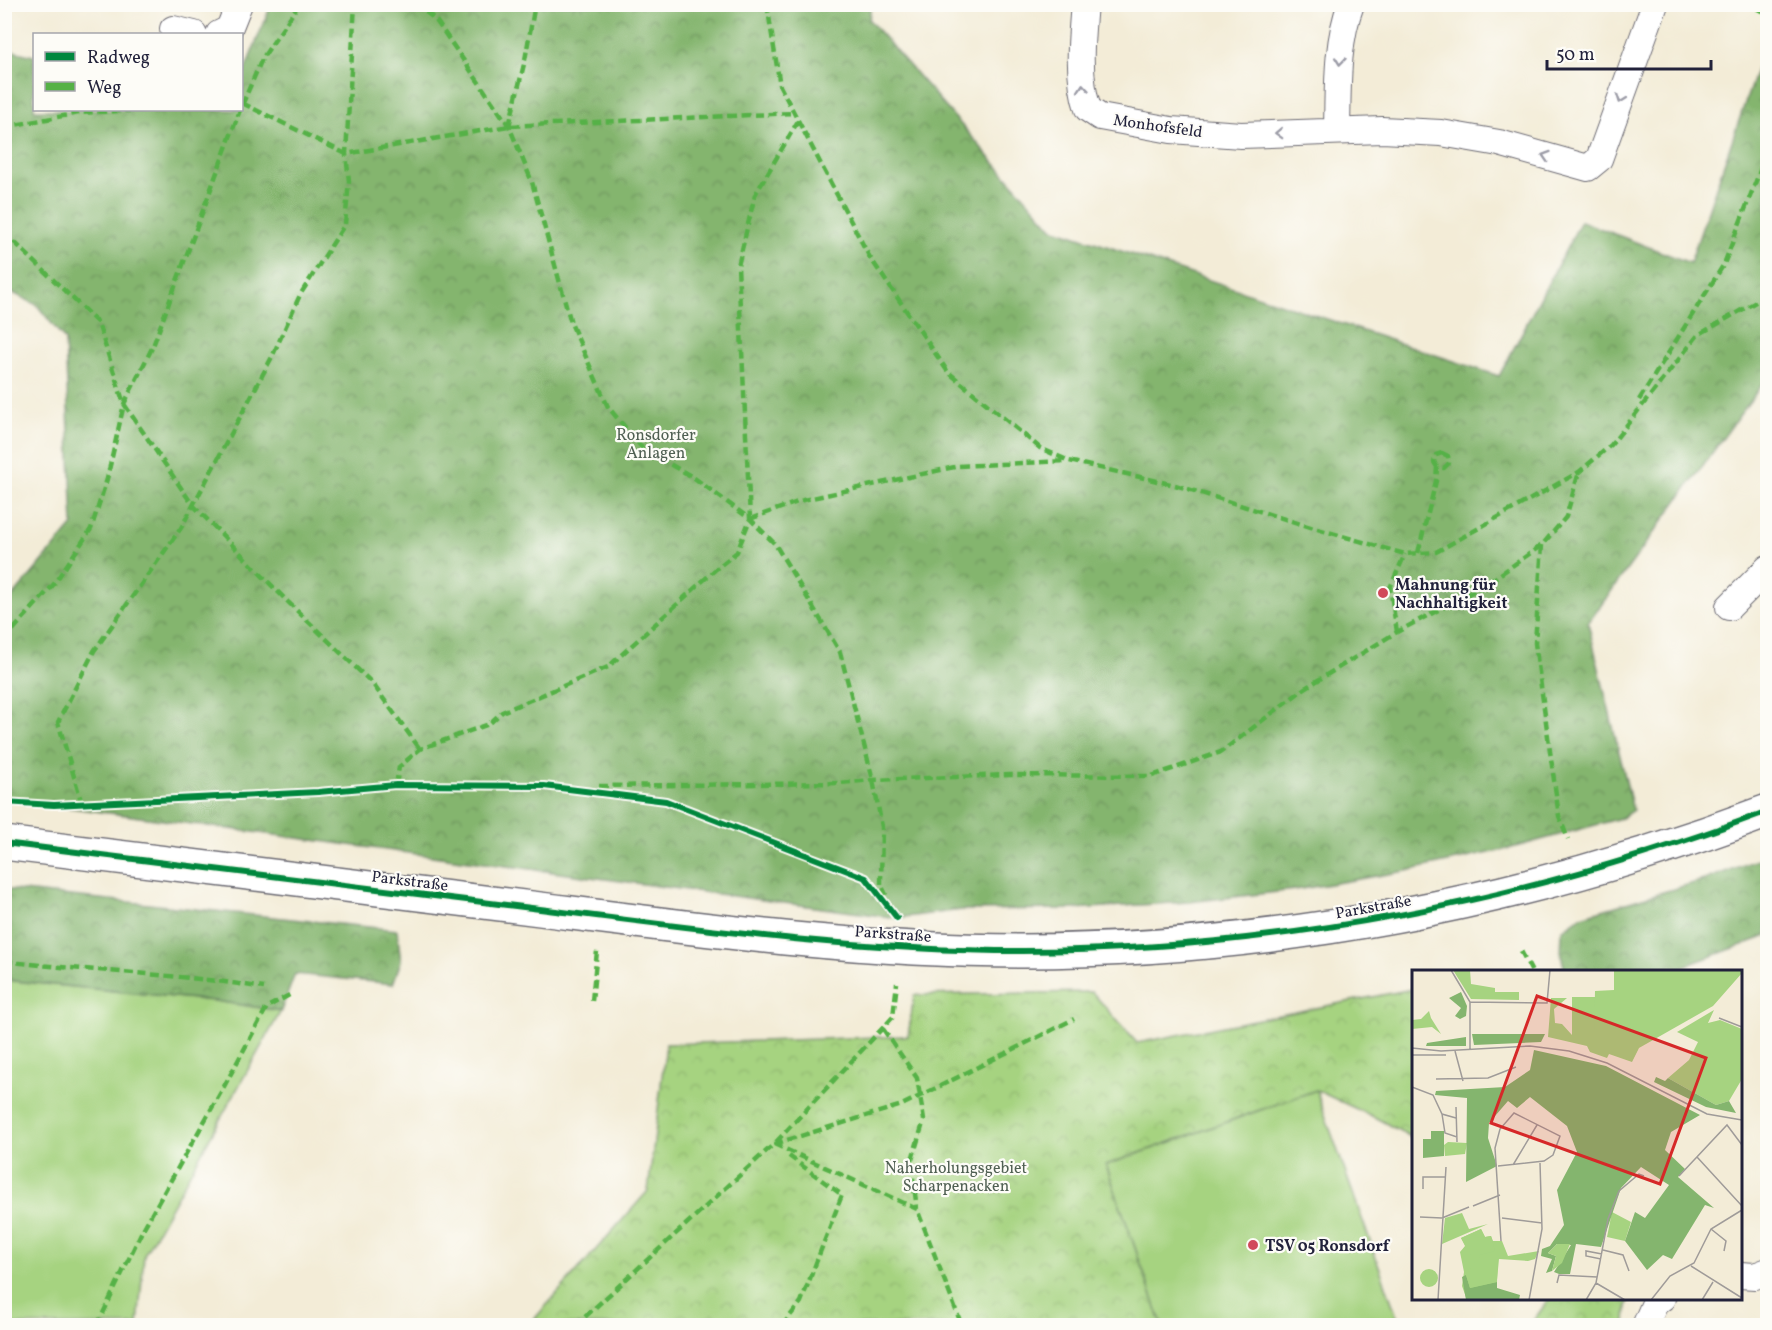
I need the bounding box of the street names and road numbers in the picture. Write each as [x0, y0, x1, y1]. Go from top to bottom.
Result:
street label: Monhofsfeld [1112, 110, 1204, 144]
street label: Parkstraße [370, 866, 449, 898]
street label: Parkstraße [1334, 890, 1413, 925]
street label: Parkstraße [854, 921, 932, 949]

